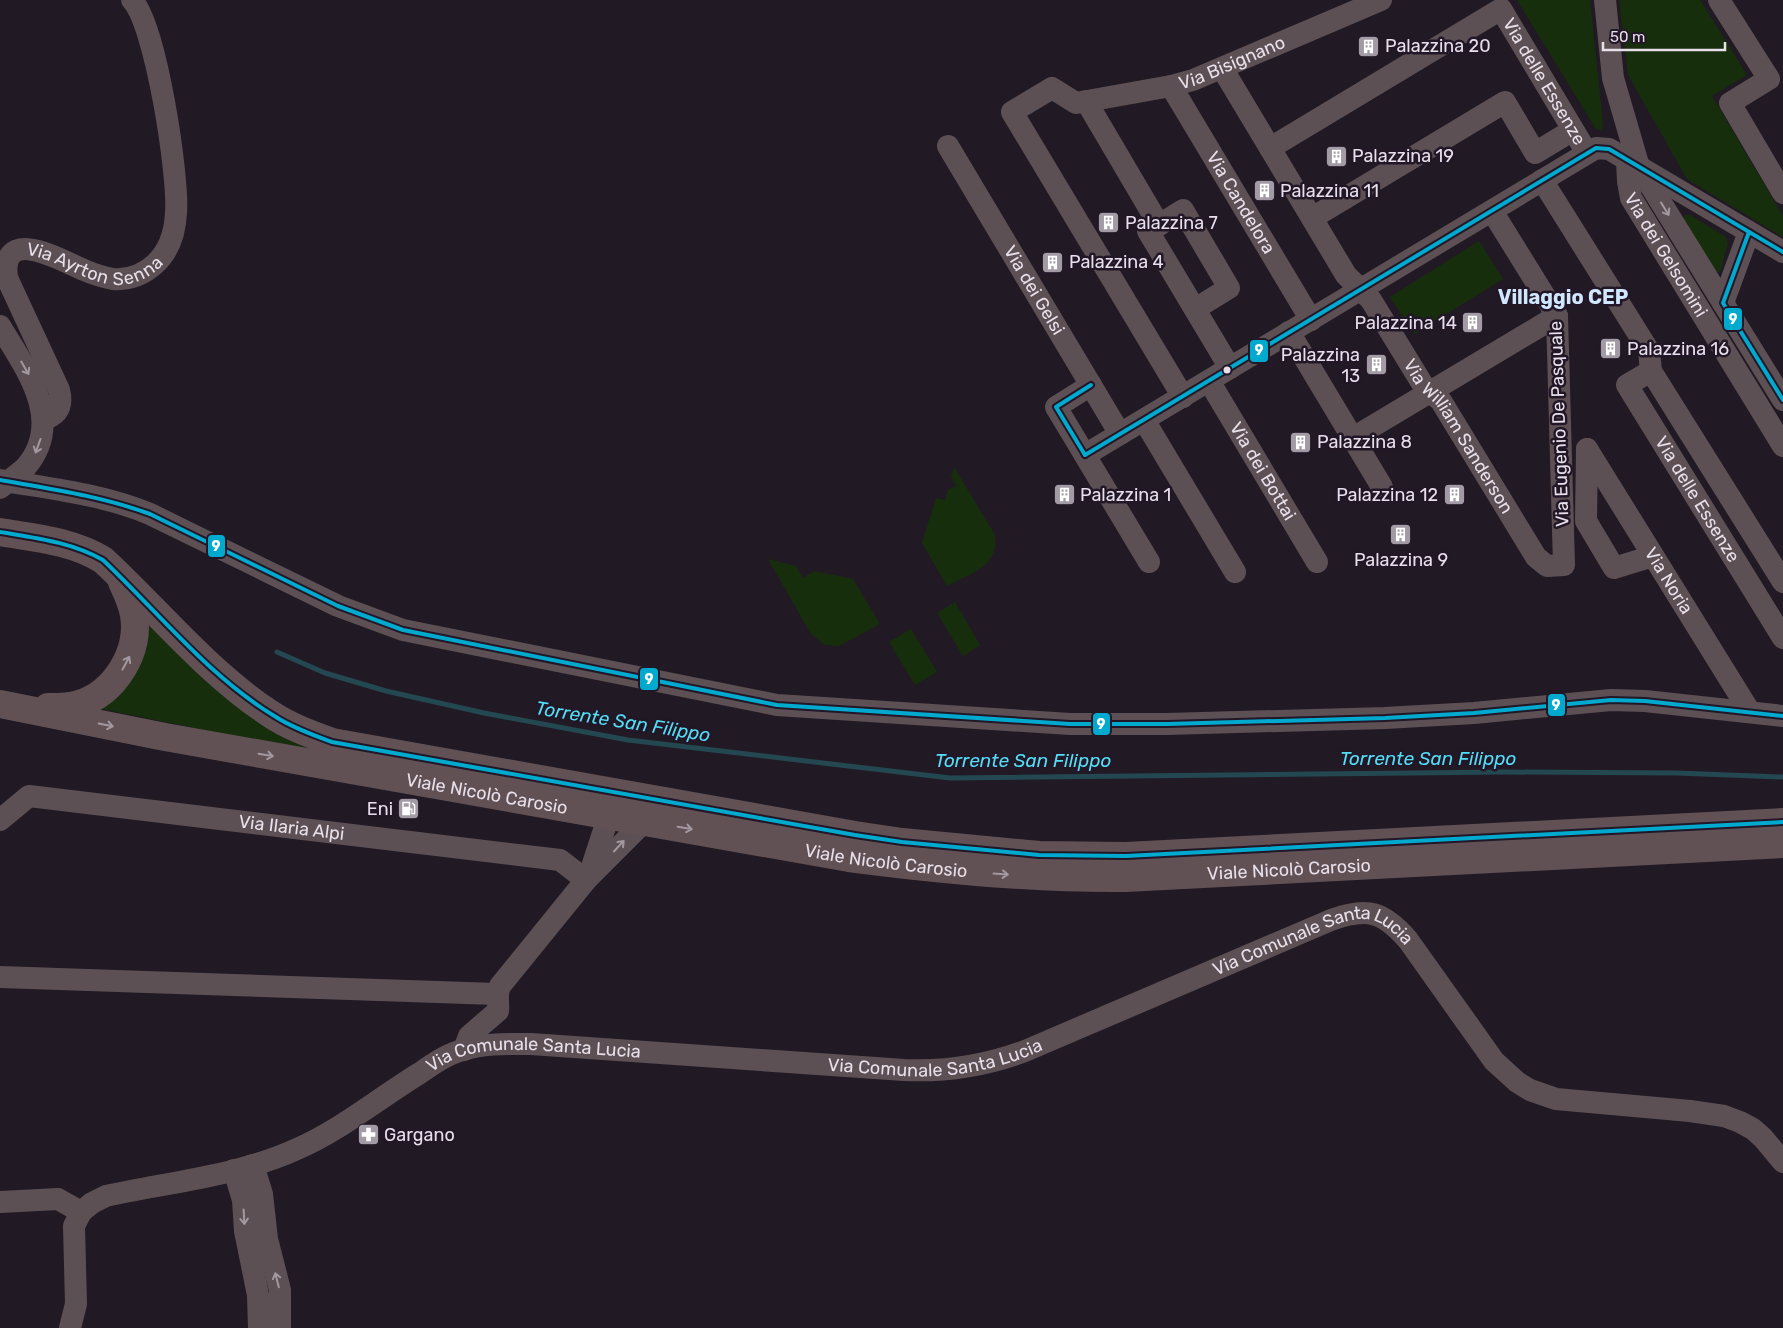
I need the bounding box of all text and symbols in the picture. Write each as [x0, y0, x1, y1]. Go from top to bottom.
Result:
street label: Via delle Essenze [1498, 14, 1591, 149]
scale bar [1603, 20, 1726, 52]
text: 50 m [1610, 28, 1645, 46]
street label: Via Bisignano [1176, 31, 1288, 94]
building icon: Palazzina 20 [1357, 34, 1381, 58]
place label: Palazzina 20 [1385, 35, 1491, 57]
building icon: Palazzina 19 [1324, 144, 1348, 168]
place label: Palazzina 19 [1352, 145, 1454, 167]
street label: Via Candelora [1202, 148, 1280, 258]
building icon: Palazzina 11 [1252, 179, 1276, 203]
place label: Palazzina 11 [1280, 180, 1379, 202]
street label: Via dei Gelsomini [1619, 189, 1712, 321]
one-way arrow [1660, 201, 1670, 215]
building icon: Palazzina 7 [1097, 211, 1121, 235]
place label: Palazzina 7 [1125, 212, 1218, 234]
street label: Via Ayrton Senna [20, 238, 164, 262]
text: Via Ayrton Senna [25, 238, 168, 290]
street label: Via dei Gelsi [999, 242, 1069, 339]
building icon: Palazzina 4 [1041, 250, 1065, 274]
place label: Palazzina 4 [1069, 251, 1164, 273]
district label: Villaggio CEP [1498, 285, 1628, 309]
line badge: 9 [1723, 307, 1743, 331]
building icon: Palazzina 14 [1461, 311, 1485, 335]
text: 9 [1729, 311, 1738, 328]
place label: Palazzina 14 [1355, 312, 1457, 334]
street label: Via Eugenio De Pasquale [1544, 321, 1574, 527]
building icon: Palazzina 16 [1599, 337, 1623, 361]
place label: Palazzina 16 [1627, 338, 1729, 360]
line badge: 9 [1249, 339, 1269, 363]
text: 9 [1255, 342, 1264, 359]
place label: Palazzina 13 [1281, 344, 1360, 387]
building icon: Palazzina 13 [1364, 353, 1388, 377]
street label: Via William Sanderson [1399, 355, 1518, 518]
one-way arrow [21, 360, 31, 375]
unlabelled marker [1222, 365, 1232, 375]
street label: Via dei Bottai [1225, 418, 1301, 524]
building icon: Palazzina 8 [1289, 430, 1313, 454]
place label: Palazzina 8 [1317, 431, 1412, 453]
street label: Via delle Essenze [1650, 432, 1745, 566]
one-way arrow [33, 438, 42, 453]
building icon: Palazzina 1 [1052, 483, 1076, 507]
building icon: Palazzina 12 [1442, 483, 1466, 507]
place label: Palazzina 1 [1080, 484, 1171, 506]
place label: Palazzina 12 [1336, 484, 1438, 506]
building icon: Palazzina 9 [1389, 523, 1413, 547]
line badge: 9 [207, 534, 226, 558]
text: 9 [212, 538, 221, 555]
street label: Via Noria [1640, 543, 1698, 618]
place label: Palazzina 9 [1354, 549, 1448, 571]
one-way arrow [122, 656, 131, 671]
line badge: 9 [639, 667, 659, 691]
text: 9 [645, 671, 654, 688]
line badge: 9 [1547, 693, 1566, 717]
water label: Torrente San Filippo [534, 696, 712, 747]
text: 9 [1552, 697, 1561, 714]
line badge: 9 [1092, 712, 1111, 736]
text: 9 [1097, 716, 1106, 733]
one-way arrow [98, 721, 114, 730]
water label: Torrente San Filippo [1340, 747, 1516, 770]
water label: Torrente San Filippo [935, 749, 1111, 772]
one-way arrow [258, 751, 274, 760]
street label: Viale Nicolò Carosio [404, 769, 569, 819]
fuel station icon: Eni [397, 797, 421, 821]
place label: Eni [367, 798, 393, 820]
street label: Via Ilaria Alpi [237, 810, 346, 845]
one-way arrow [676, 824, 692, 833]
street label: Viale Nicolò Carosio [803, 839, 968, 882]
one-way arrow [613, 840, 625, 853]
street label: Viale Nicolò Carosio [1206, 854, 1371, 885]
one-way arrow [993, 870, 1009, 879]
street label: Via Comunale Santa Lucia [1209, 902, 1418, 980]
street label: Via Comunale Santa Lucia [422, 1033, 642, 1077]
street label: Via Comunale Santa Lucia [827, 1034, 1046, 1081]
pharmacy icon: Gargano [356, 1123, 380, 1147]
place label: Gargano [384, 1124, 455, 1146]
one-way arrow [240, 1209, 249, 1225]
one-way arrow [272, 1272, 281, 1288]

